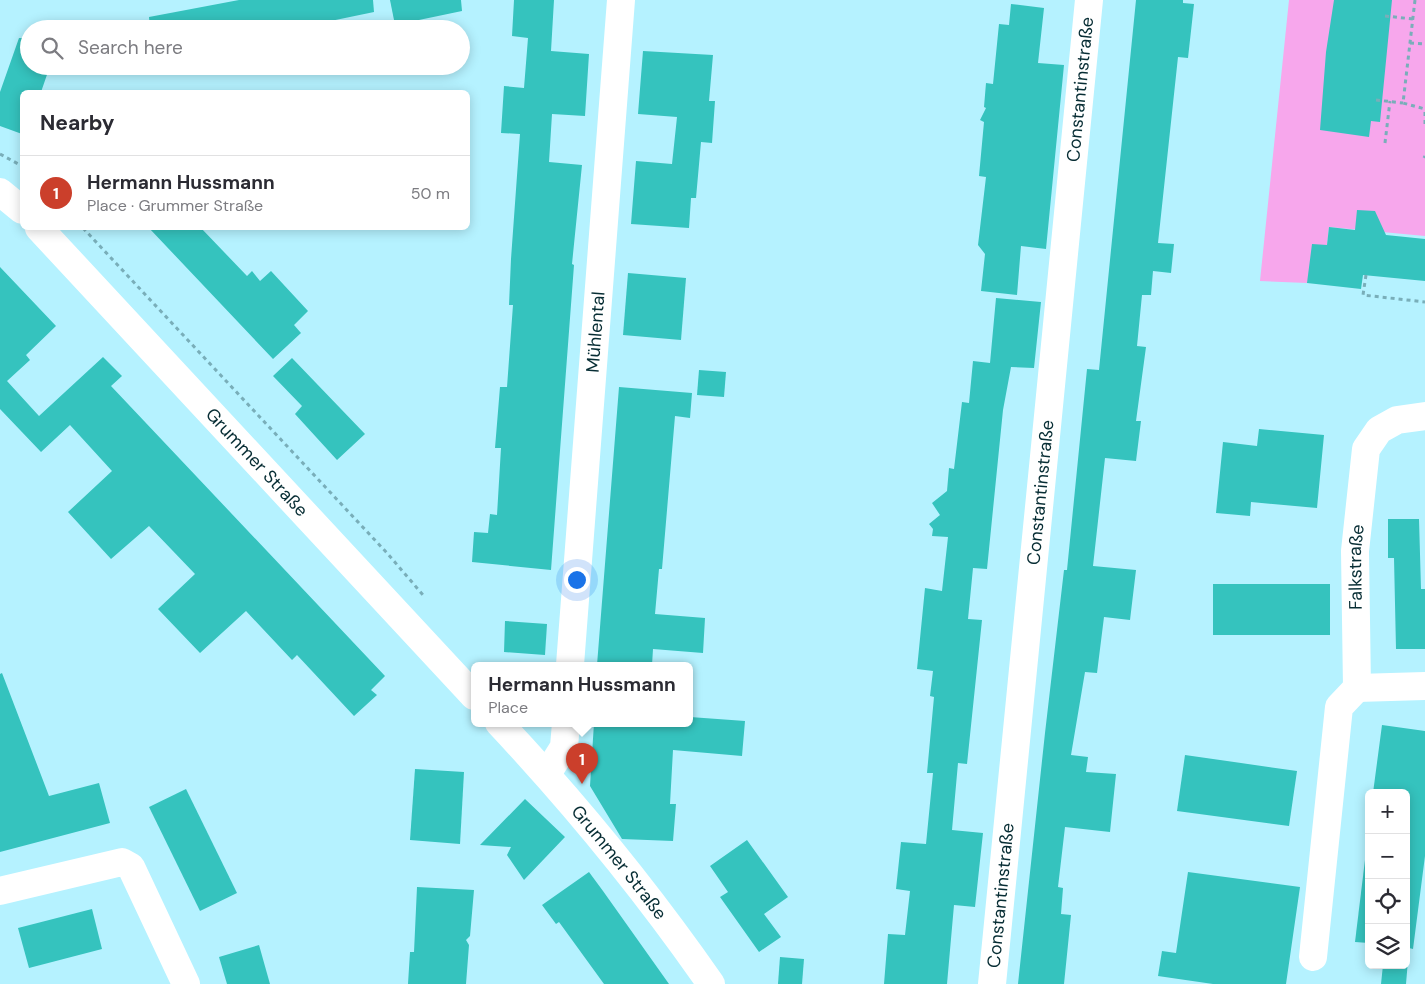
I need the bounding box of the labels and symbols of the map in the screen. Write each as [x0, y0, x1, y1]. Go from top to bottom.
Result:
street label: Constantinstraße [1061, 16, 1099, 163]
street label: Mühlental [580, 291, 611, 373]
street label: Grummer Straße [200, 403, 313, 522]
street label: Constantinstraße [1021, 419, 1060, 566]
street label: Falkstraße [1343, 523, 1370, 610]
your location [564, 567, 590, 593]
pin: 1 [566, 743, 598, 784]
street label: Grummer Straße [566, 800, 672, 925]
street label: Constantinstraße [982, 822, 1020, 969]

